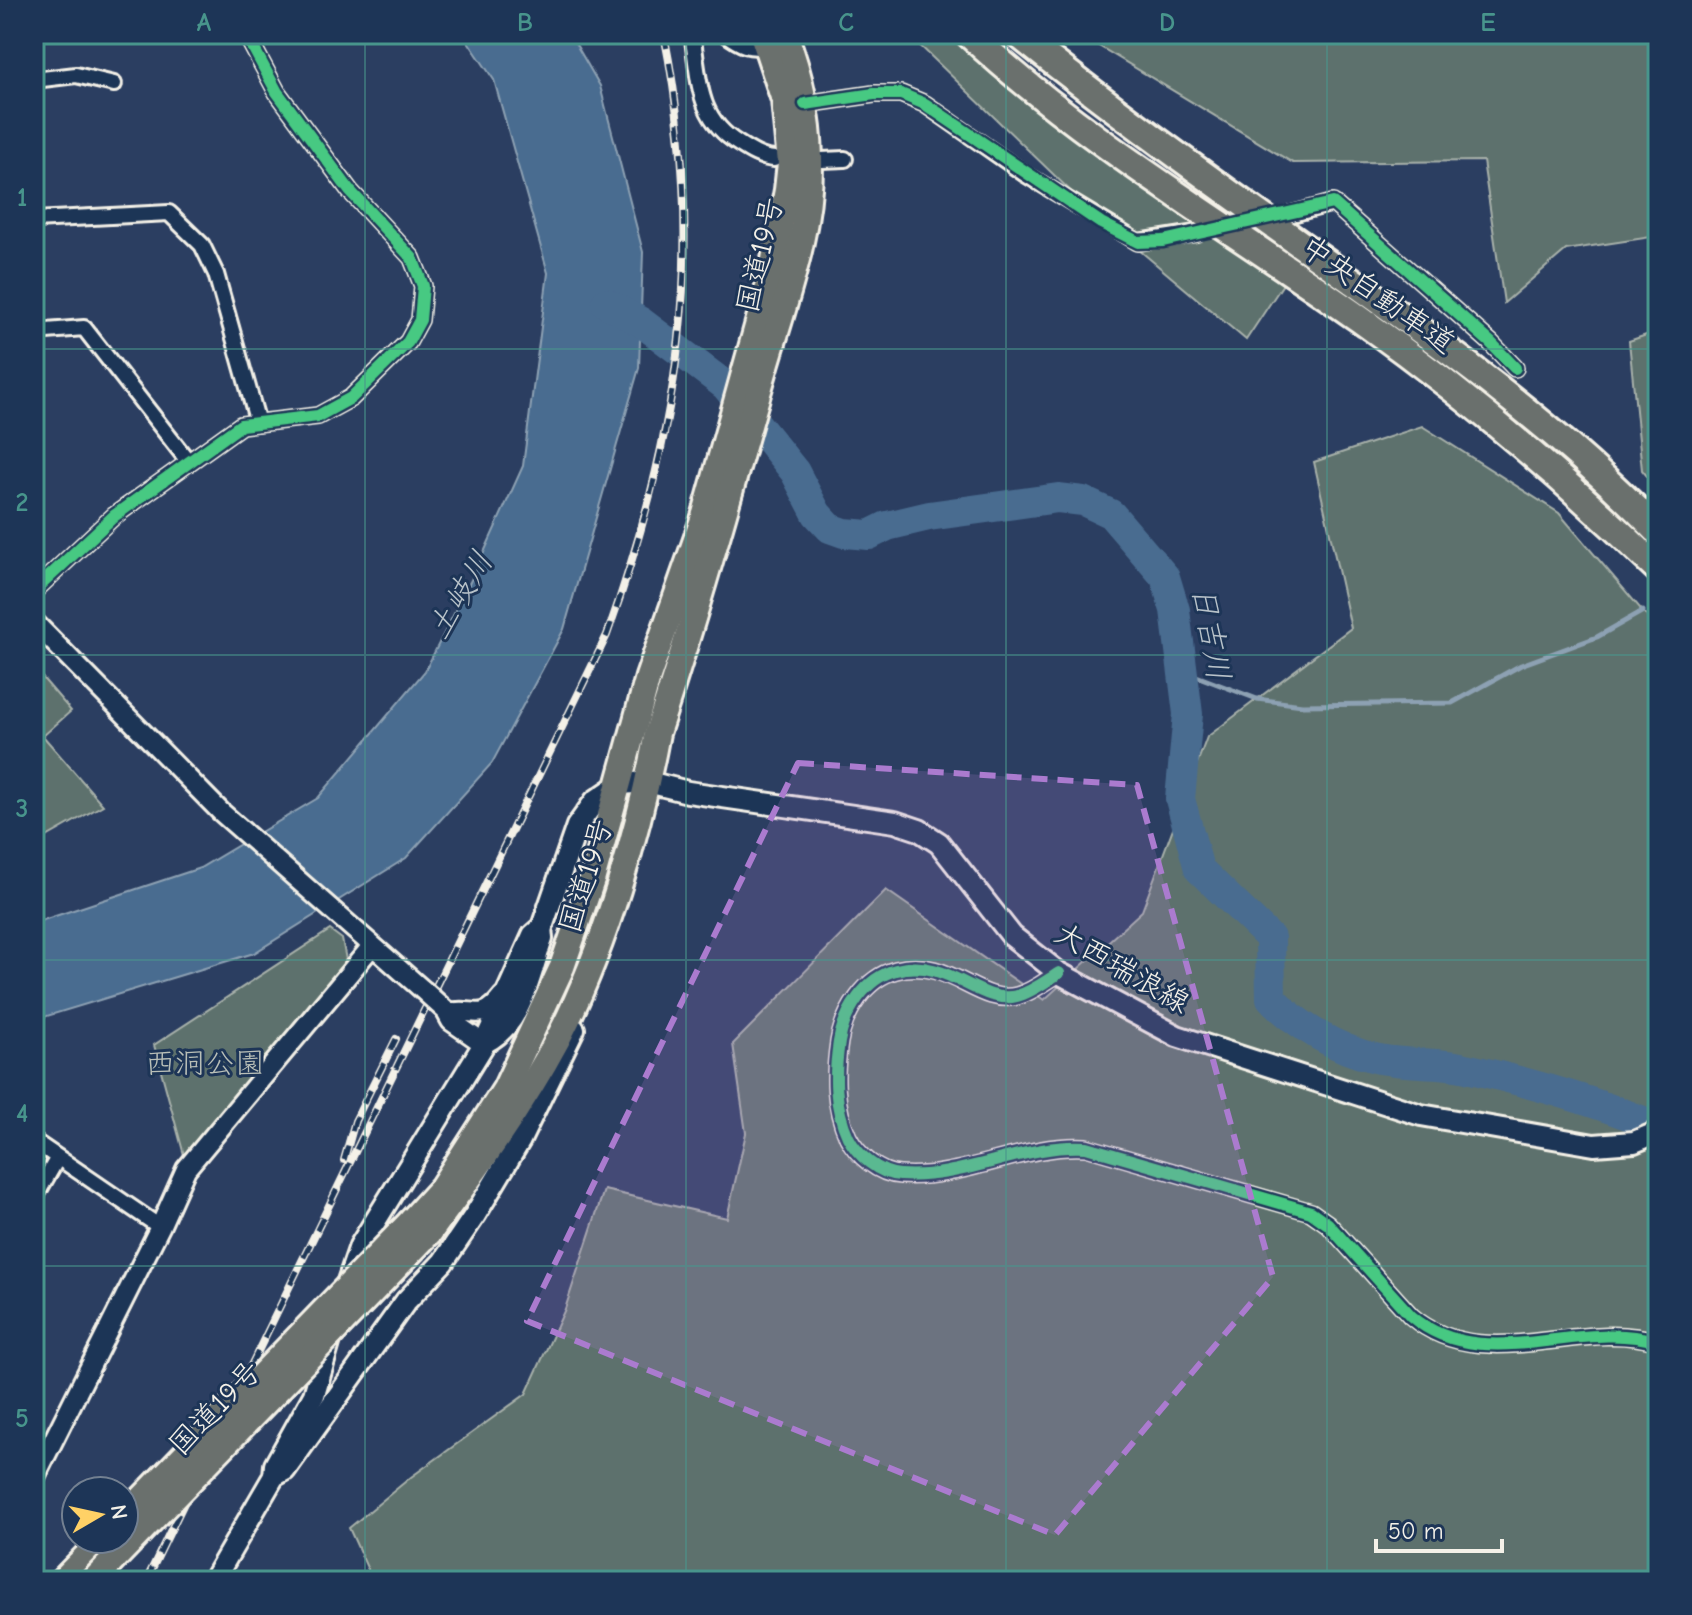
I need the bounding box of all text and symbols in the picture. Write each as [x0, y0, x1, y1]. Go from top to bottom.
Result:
text: A [197, 8, 212, 38]
text: B [517, 8, 533, 38]
text: C [838, 8, 854, 38]
text: D [1159, 8, 1175, 38]
text: E [1480, 8, 1496, 38]
text: 1 [17, 183, 27, 213]
street label: 国道19号 [730, 194, 790, 316]
street label: 中央自動車道 [1294, 229, 1462, 361]
text: 2 [16, 488, 28, 518]
water label: 土岐川 [419, 544, 501, 646]
water label: 日吉川 [1184, 583, 1238, 683]
text: 3 [16, 794, 28, 824]
street label: 国道19号 [552, 815, 620, 937]
street label: 大西瑞浪線 [1048, 915, 1196, 1021]
park label: 西洞公園 [145, 1046, 265, 1081]
text: 4 [16, 1099, 28, 1129]
street label: 国道19号 [161, 1353, 269, 1463]
text: 5 [15, 1404, 29, 1434]
north arrow [60, 1475, 140, 1555]
text: N [105, 1503, 133, 1521]
scale bar [1376, 1503, 1502, 1553]
text: 50 m [1388, 1517, 1444, 1545]

